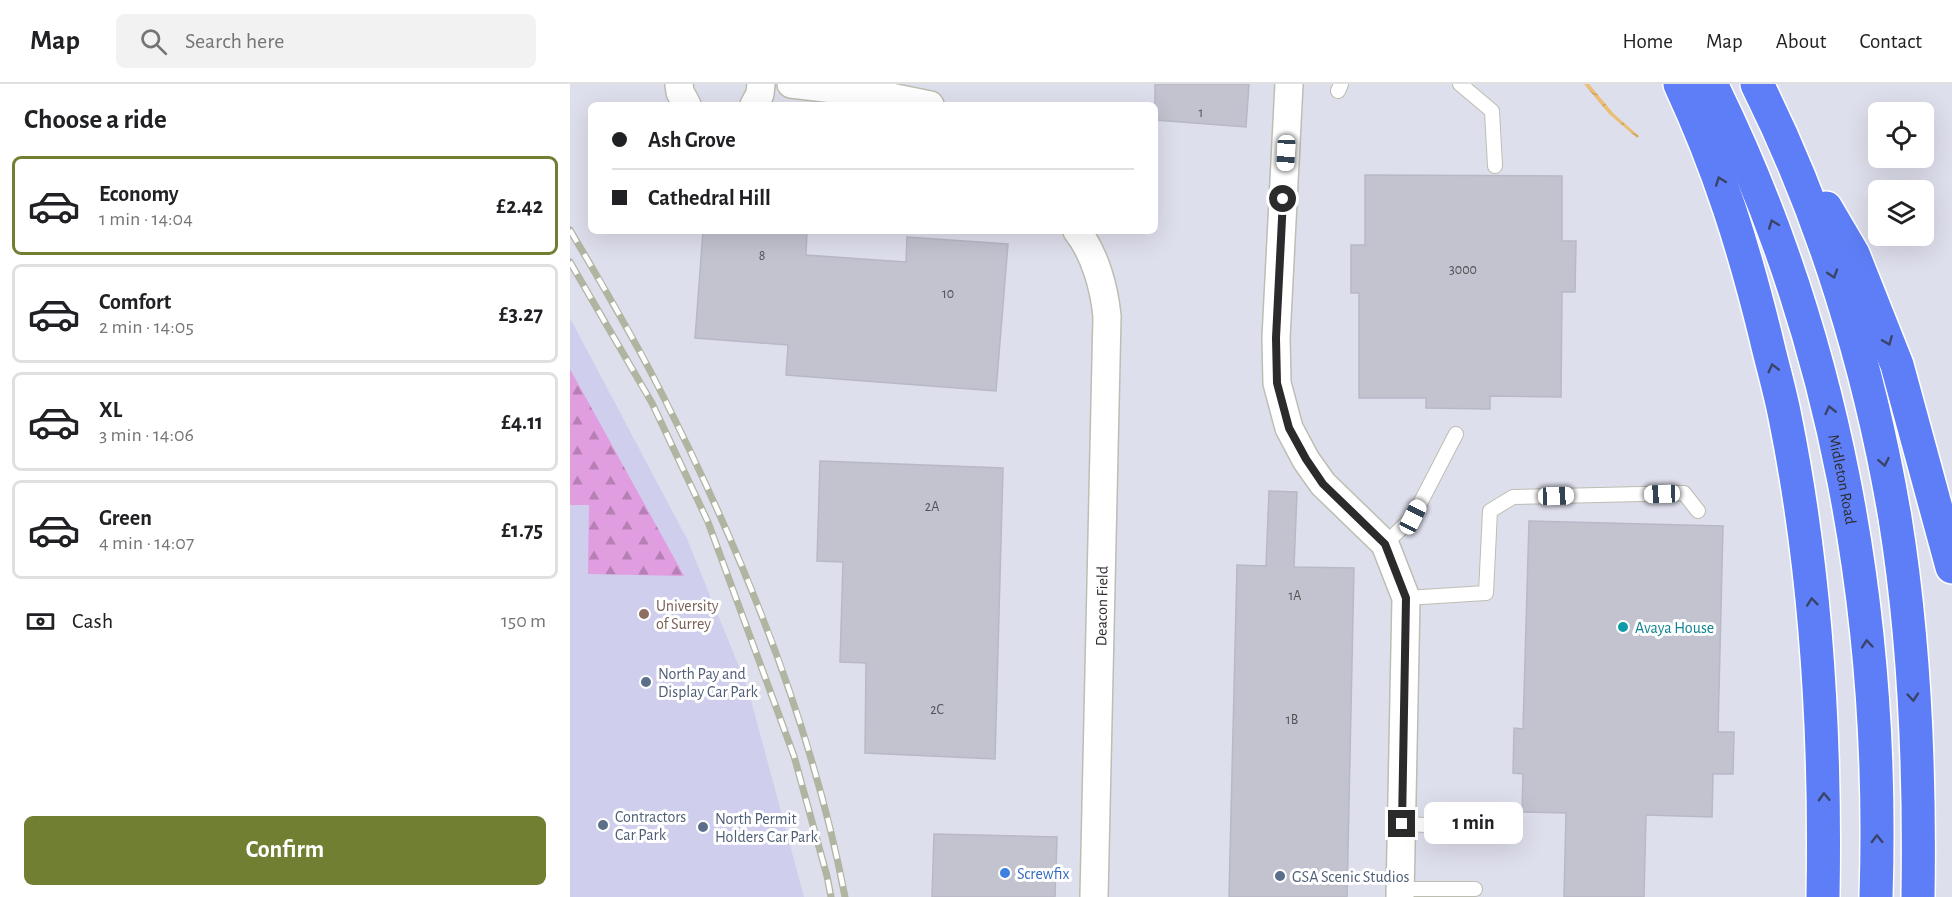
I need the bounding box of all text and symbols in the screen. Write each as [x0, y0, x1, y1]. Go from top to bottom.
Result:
search box [116, 14, 536, 68]
icon: search [137, 25, 170, 58]
text: Map [30, 27, 80, 55]
text: Search here [185, 30, 284, 52]
text: Home [1622, 31, 1673, 52]
text: Map [1706, 31, 1743, 52]
text: About [1776, 31, 1826, 52]
text: Contact [1859, 31, 1922, 52]
map controls [1868, 102, 1934, 246]
button: locate [1868, 102, 1934, 168]
text: Choose a ride [24, 106, 167, 133]
house number: 1 [1199, 106, 1203, 120]
text: Ash Grove [648, 129, 736, 151]
car [1276, 135, 1296, 171]
one-way arrow [1715, 176, 1728, 187]
icon: car [27, 179, 81, 233]
button: layers [1868, 180, 1934, 246]
text: Economy [99, 183, 179, 205]
route start [1269, 185, 1296, 212]
text: Cathedral Hill [648, 187, 771, 209]
text: £2.42 [496, 195, 543, 217]
text: 1 min · 14:04 [99, 209, 193, 229]
one-way arrow [1768, 219, 1780, 230]
house number: 8 [759, 249, 765, 263]
house number: 3000 [1449, 263, 1477, 277]
one-way arrow [1826, 268, 1838, 279]
icon: car [27, 287, 81, 341]
house number: 10 [942, 287, 954, 301]
text: Comfort [99, 291, 171, 313]
text: £3.27 [499, 303, 543, 325]
text: 2 min · 14:05 [99, 317, 194, 337]
one-way arrow [1881, 335, 1893, 346]
one-way arrow [1768, 364, 1781, 374]
icon: car [27, 395, 81, 449]
text: XL [99, 399, 122, 421]
one-way arrow [1824, 405, 1837, 415]
text: £4.11 [501, 411, 543, 433]
text: 3 min · 14:06 [99, 425, 194, 445]
street label: Midleton Road [1825, 433, 1859, 526]
one-way arrow [1877, 457, 1890, 467]
car [1644, 484, 1680, 504]
car [1538, 486, 1574, 506]
car [1397, 497, 1429, 537]
house number: 2A [925, 500, 939, 514]
icon: car [27, 503, 81, 557]
text: Green [99, 507, 152, 529]
text: £1.75 [501, 519, 543, 541]
text: 4 min · 14:07 [99, 533, 194, 553]
street label: Deacon Field [1093, 566, 1111, 646]
house number: 1A [1289, 589, 1301, 603]
one-way arrow [1806, 597, 1819, 607]
place label: University of Surrey [656, 598, 719, 633]
icon: cash [24, 605, 57, 638]
marker: University of Surrey [637, 607, 651, 621]
text: Cash [72, 610, 113, 632]
text: 150 m [501, 611, 546, 631]
marker: Avaya House [1616, 620, 1630, 634]
place label: Avaya House [1635, 620, 1714, 637]
one-way arrow [1861, 639, 1874, 648]
place label: North Pay and Display Car Park [658, 666, 759, 701]
marker: North Pay and Display Car Park [639, 675, 653, 689]
one-way arrow [1906, 693, 1919, 702]
house number: 2C [930, 703, 944, 717]
house number: 1B [1286, 713, 1298, 727]
one-way arrow [1818, 792, 1831, 801]
callout: 1 min [1423, 803, 1522, 845]
place label: Contractors Car Park [615, 809, 686, 843]
route end [1388, 810, 1415, 837]
place label: North Permit Holders Car Park [715, 811, 819, 845]
text: 1 min [1452, 813, 1495, 833]
button: Confirm [24, 816, 546, 885]
marker: Contractors Car Park [596, 818, 610, 832]
marker: North Permit Holders Car Park [696, 820, 710, 834]
one-way arrow [1870, 834, 1883, 843]
marker: Screwfix [998, 866, 1012, 880]
place label: Screwfix [1017, 866, 1069, 882]
marker: GSA Scenic Studios [1273, 869, 1287, 883]
place label: GSA Scenic Studios [1292, 869, 1410, 885]

